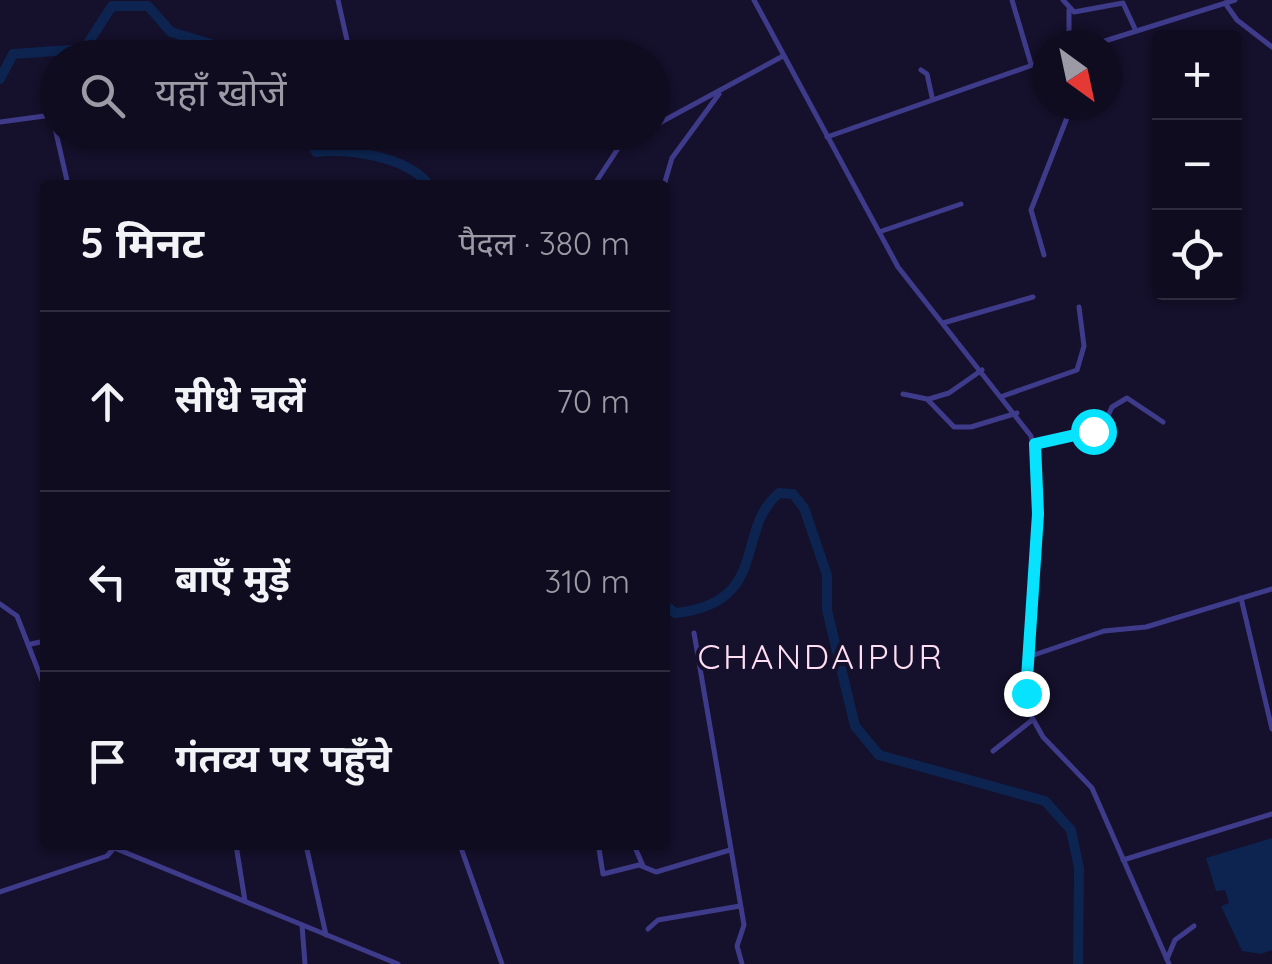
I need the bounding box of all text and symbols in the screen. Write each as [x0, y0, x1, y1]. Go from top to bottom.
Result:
north arrow [1032, 30, 1122, 120]
map controls [1152, 30, 1242, 300]
button: + [1152, 30, 1242, 120]
search box [40, 40, 670, 150]
icon: search [75, 68, 130, 123]
text: यहाँ खोजें [155, 68, 287, 116]
button: − [1152, 120, 1242, 210]
button: locate [1152, 210, 1242, 300]
text: 5 मिनट [80, 216, 204, 269]
text: पैदल · 380 m [458, 223, 630, 263]
icon: ahead [80, 374, 135, 429]
text: सीधे चलें [175, 374, 305, 422]
text: 70 m [557, 381, 630, 421]
route start [1071, 409, 1117, 455]
icon: left [80, 554, 135, 609]
text: बाएँ मुड़ें [175, 554, 290, 602]
text: 310 m [544, 561, 630, 601]
district label: CHANDAIPUR [698, 634, 944, 678]
route end [1004, 671, 1050, 717]
icon: arrive [80, 734, 135, 789]
text: गंतव्य पर पहुँचे [175, 734, 392, 782]

